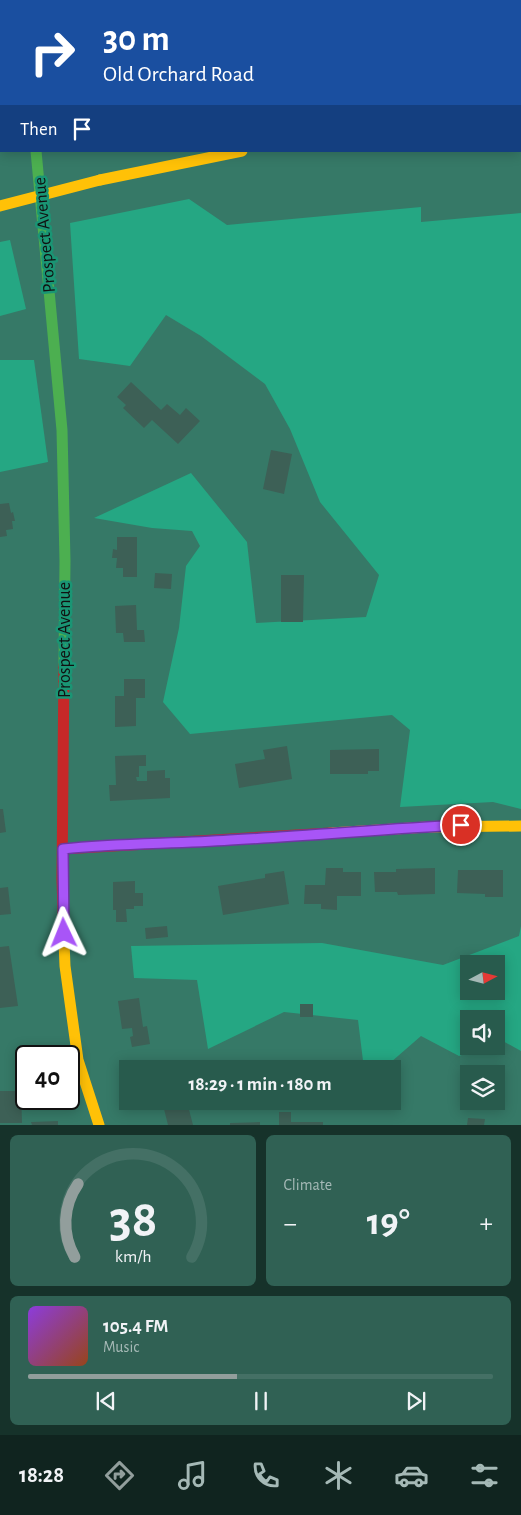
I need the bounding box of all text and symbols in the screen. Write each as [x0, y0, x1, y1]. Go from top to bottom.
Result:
icon: right [20, 20, 85, 85]
text: 30 m [103, 22, 170, 57]
text: Old Orchard Road [103, 63, 254, 85]
icon: arrive [68, 115, 96, 143]
text: Then [20, 120, 58, 139]
street label: Prospect Avenue [31, 176, 59, 293]
street label: Prospect Avenue [56, 582, 74, 698]
pin [440, 804, 482, 846]
icon: arrive [447, 811, 475, 839]
position arrow [37, 906, 89, 958]
north arrow [460, 955, 505, 1000]
map controls [460, 955, 505, 1110]
button: sound [460, 1010, 505, 1055]
speed limit sign: 40 [15, 1045, 80, 1110]
button: layers [460, 1065, 505, 1110]
text: 18:29 · 1 min · 180 m [188, 1075, 332, 1094]
text: Climate [284, 1177, 332, 1193]
text: 38 [109, 1194, 157, 1246]
text: 19° [367, 1204, 410, 1242]
text: − [284, 1210, 297, 1238]
text: + [480, 1210, 493, 1238]
text: km/h [114, 1248, 151, 1266]
text: 105.4 FM [103, 1317, 168, 1336]
text: Music [103, 1339, 139, 1355]
icon: previous [92, 1387, 120, 1415]
icon: pause [247, 1387, 275, 1415]
icon: next [402, 1387, 430, 1415]
icon: directions [102, 1458, 137, 1493]
icon: music [175, 1458, 210, 1493]
icon: phone [248, 1458, 283, 1493]
icon: climate [321, 1458, 356, 1493]
icon: car [394, 1458, 429, 1493]
icon: filters [467, 1458, 502, 1493]
text: 18:28 [19, 1464, 64, 1486]

